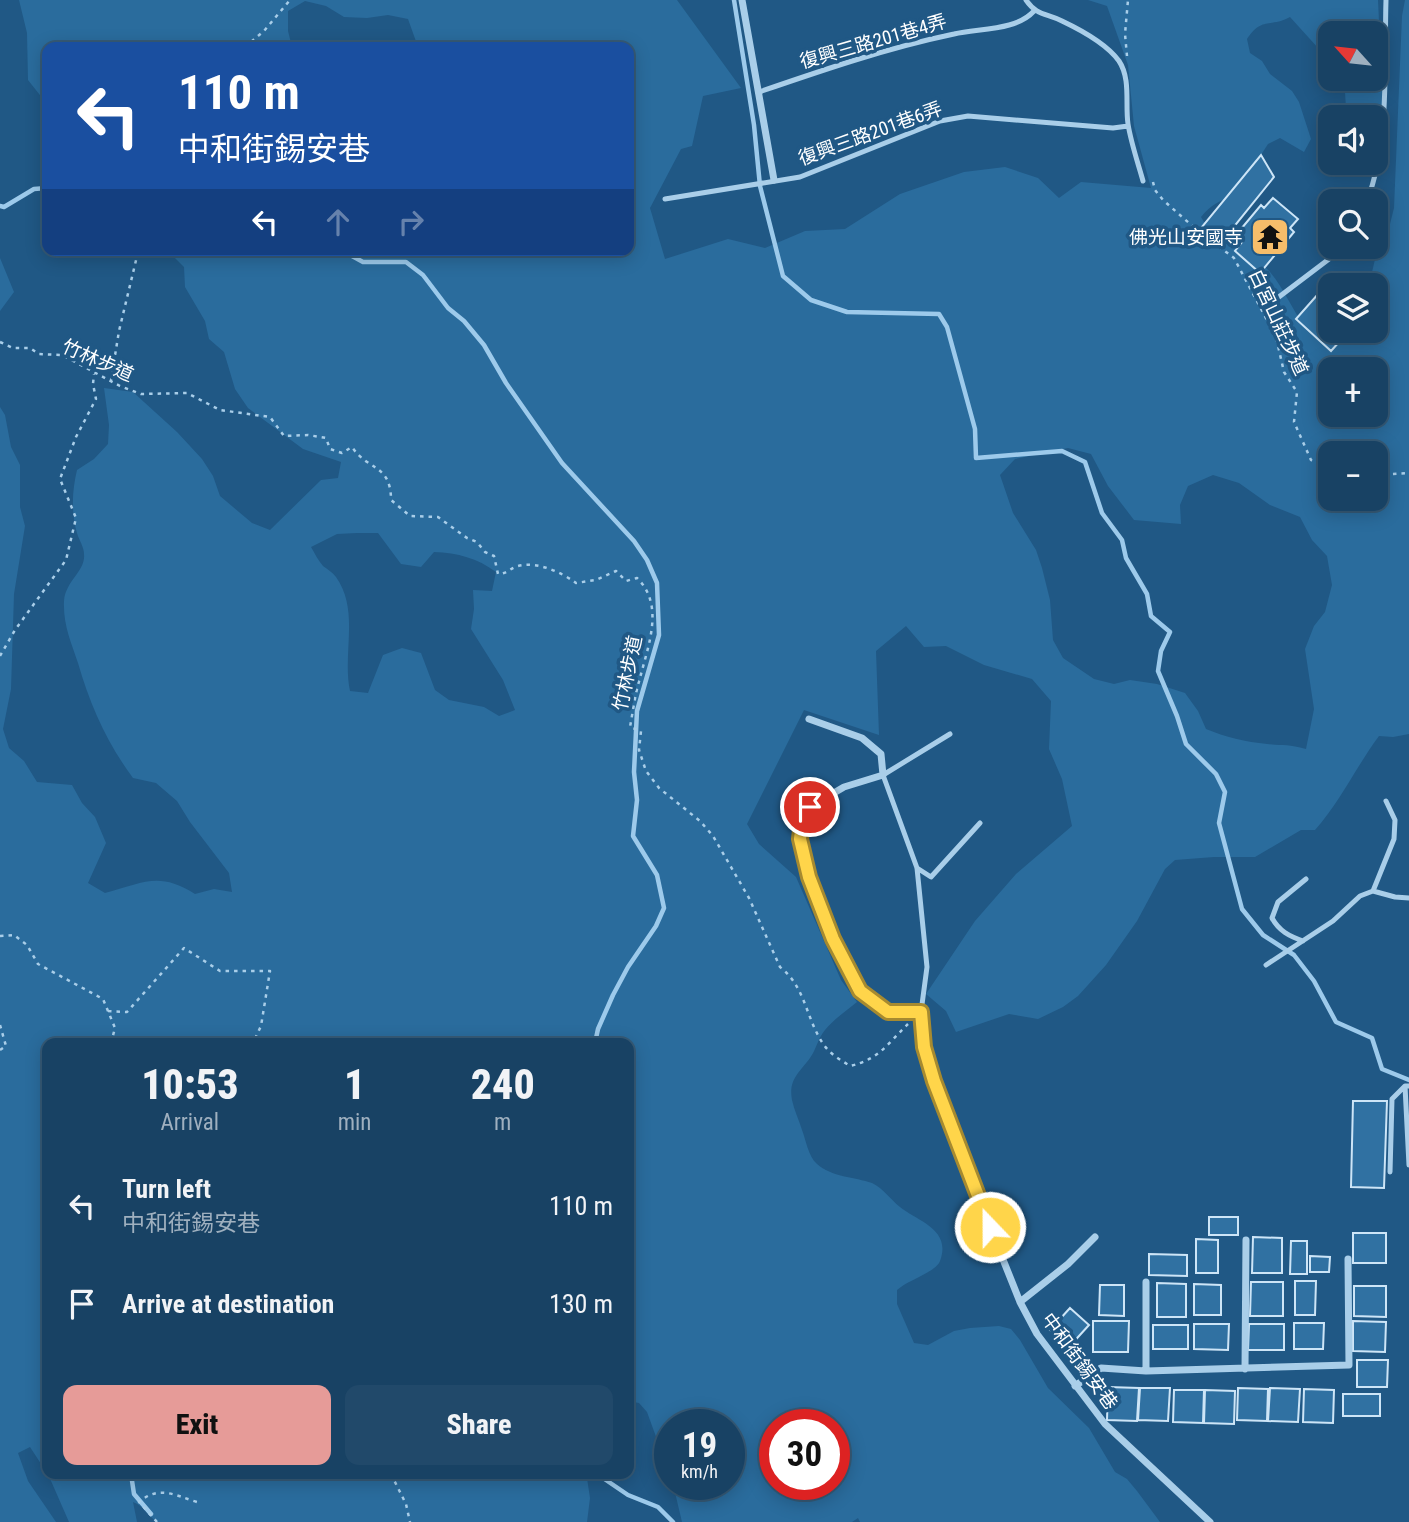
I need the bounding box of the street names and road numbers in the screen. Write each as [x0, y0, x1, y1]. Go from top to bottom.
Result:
street label: 復興三路201巷4弄 [797, 10, 949, 73]
street label: 復興三路201巷6弄 [795, 97, 945, 170]
street label: 白宮山莊步道 [1244, 266, 1313, 379]
street label: 竹林步道 [58, 334, 137, 386]
street label: 竹林步道 [608, 634, 647, 713]
street label: 中和街錫安巷 [1037, 1308, 1122, 1414]

